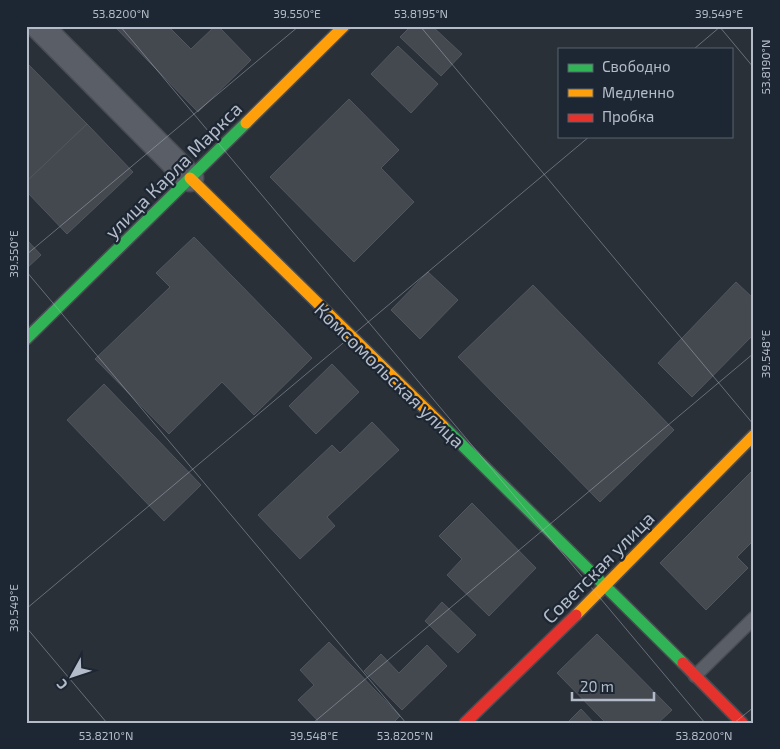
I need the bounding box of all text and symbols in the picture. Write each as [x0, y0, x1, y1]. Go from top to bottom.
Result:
text: 53.8200°N [92, 6, 150, 20]
text: 39.550°E [273, 6, 321, 20]
text: 53.8195°N [394, 6, 448, 20]
text: 39.549°E [695, 6, 743, 20]
text: 53.8190°N [758, 40, 772, 94]
legend [558, 48, 732, 138]
text: Свободно [602, 57, 671, 75]
text: Медленно [602, 83, 675, 101]
street label: улица Карла Маркса [100, 97, 247, 244]
text: Пробка [602, 107, 654, 125]
text: 39.550°E [6, 230, 20, 278]
street label: Комсомольская улица [310, 298, 470, 453]
text: 39.548°E [758, 329, 772, 378]
street label: Советская улица [537, 506, 659, 628]
text: 39.549°E [6, 584, 20, 632]
north arrow [48, 652, 98, 702]
scale bar [572, 669, 655, 701]
text: С [53, 676, 71, 693]
text: 20 m [580, 677, 614, 695]
text: 53.8210°N [79, 728, 133, 742]
text: 39.548°E [290, 728, 339, 742]
text: 53.8205°N [377, 728, 433, 742]
text: 53.8200°N [675, 728, 733, 742]

